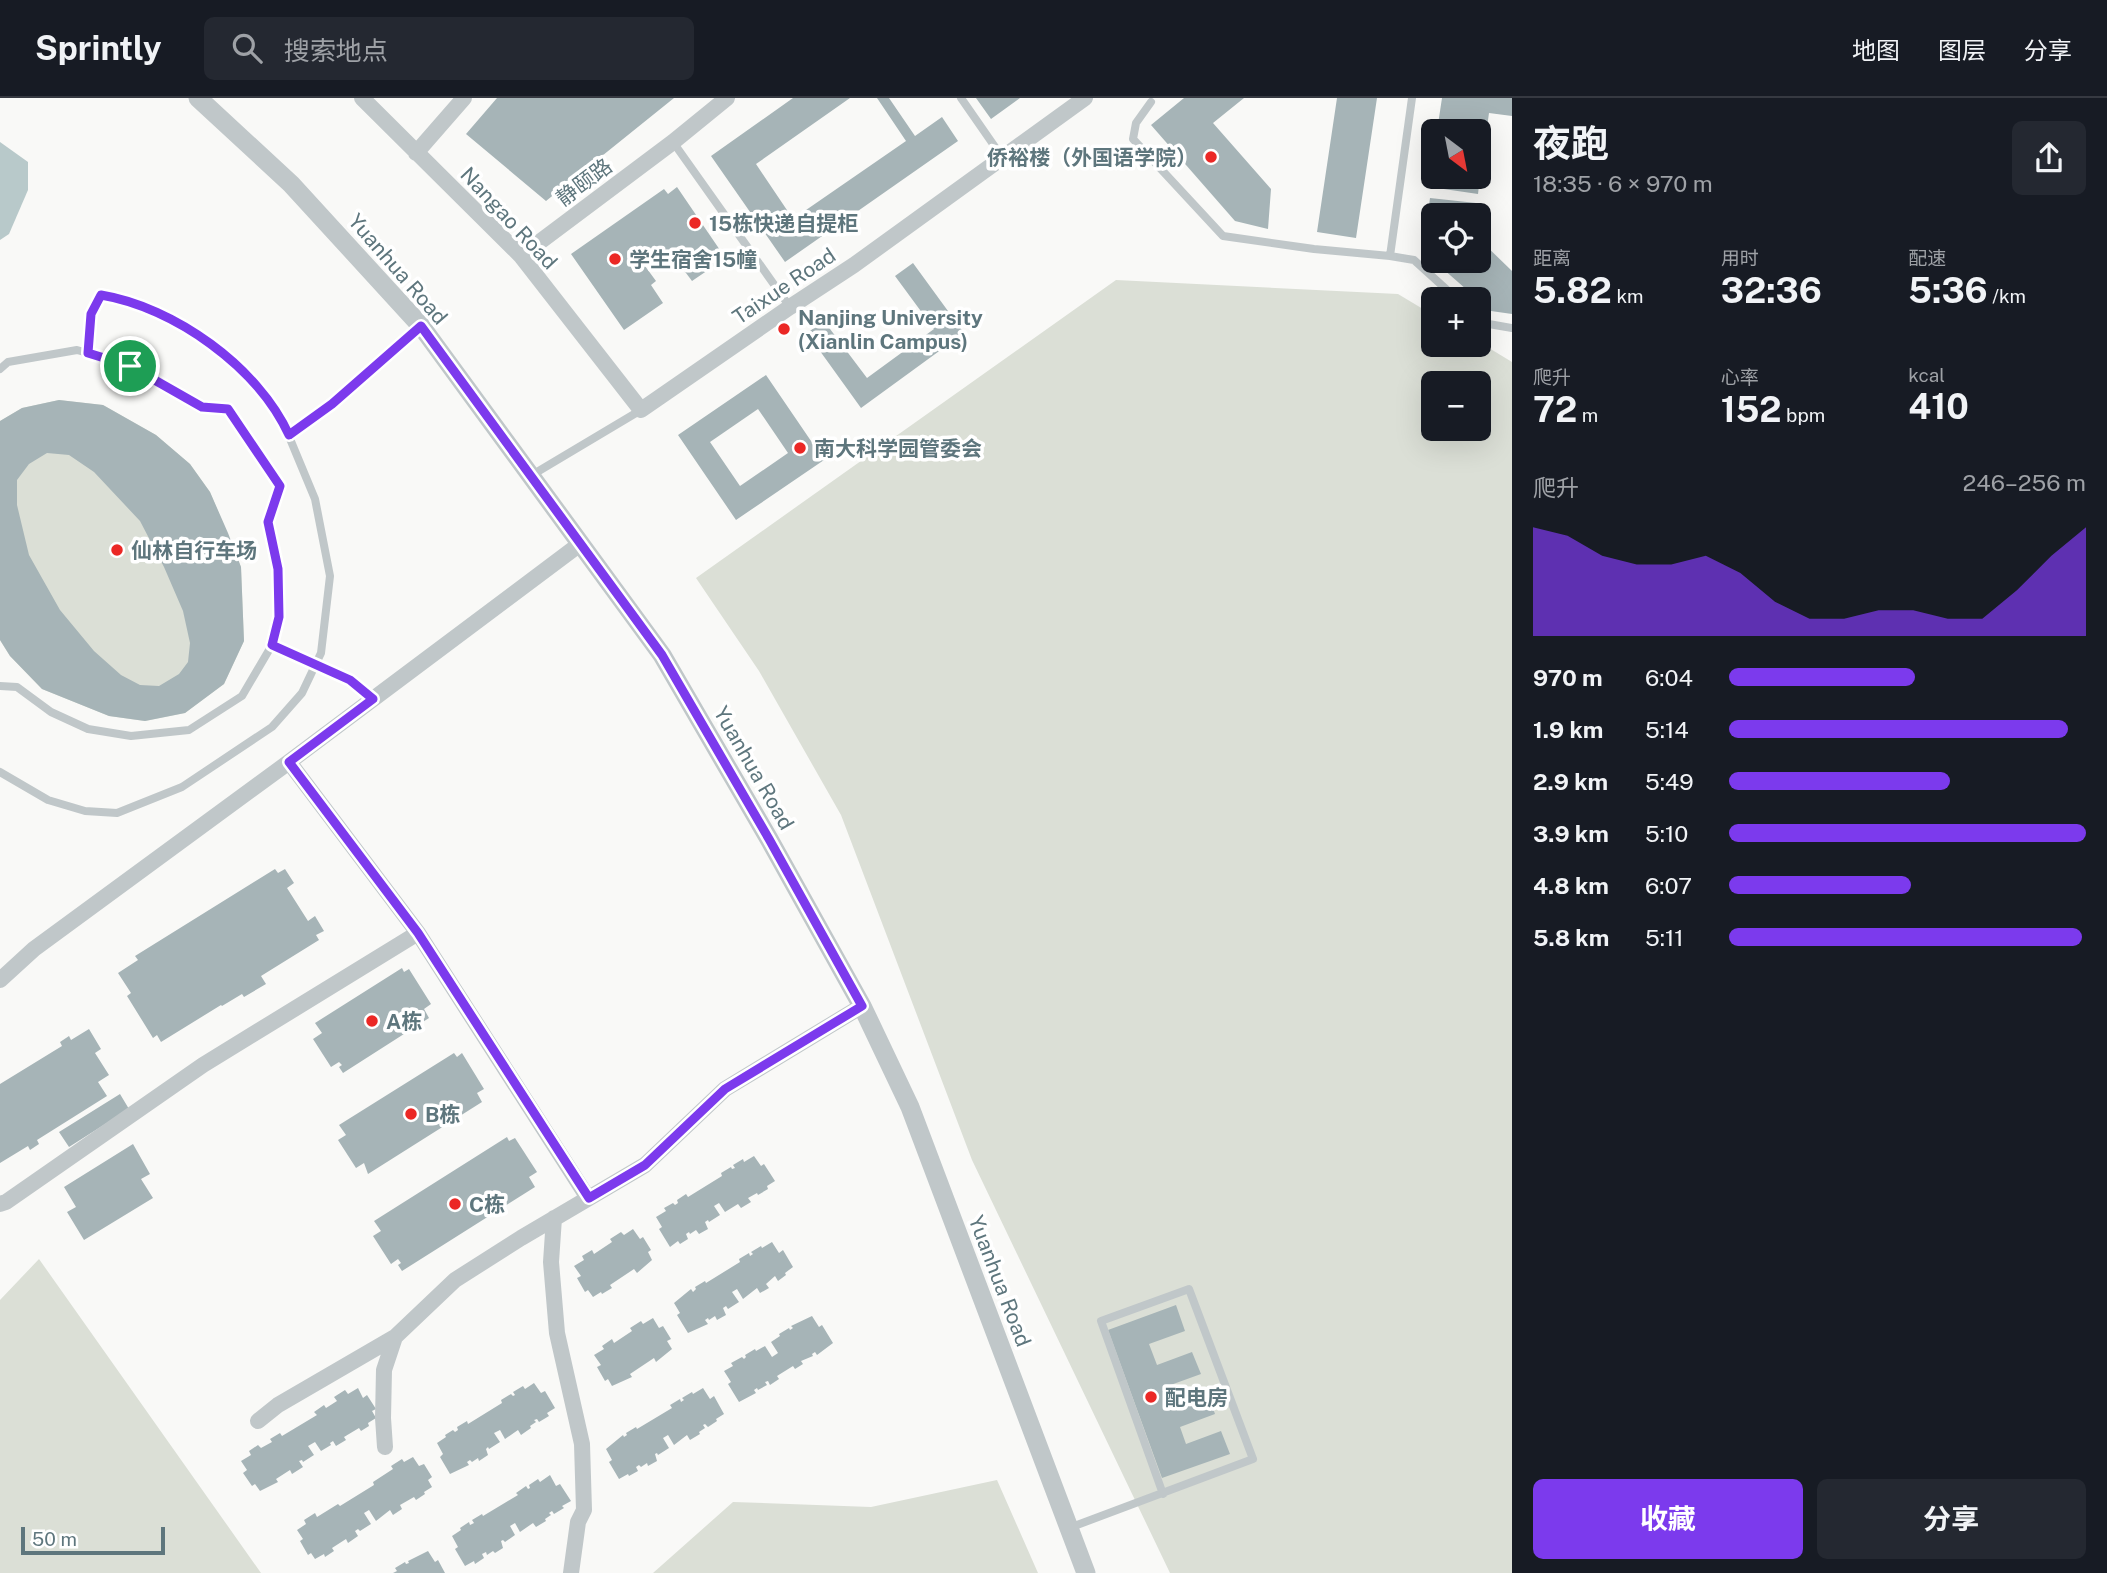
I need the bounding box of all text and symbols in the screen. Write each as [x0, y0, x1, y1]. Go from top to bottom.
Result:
search box [204, 17, 694, 80]
text: Sprintly [35, 29, 162, 67]
icon: search [228, 29, 266, 67]
text: 搜索地点 [284, 35, 388, 66]
text: 地图 [1852, 36, 1900, 64]
text: 图层 [1938, 36, 1986, 64]
text: 分享 [2024, 36, 2072, 64]
north arrow [1421, 119, 1491, 189]
map controls [1421, 119, 1491, 441]
text: 夜跑 [1533, 121, 1609, 166]
button: share [2012, 121, 2086, 195]
place label: 侨裕楼（外国语学院） [987, 145, 1197, 170]
marker: 侨裕楼（外国语学院） [1203, 149, 1219, 165]
street label: 静颐路 [551, 153, 617, 211]
street label: Nangao Road [455, 162, 563, 274]
text: 18:35 · 6 × 970 m [1533, 170, 1713, 197]
button: locate [1421, 203, 1491, 273]
street label: Yuanhua Road [343, 209, 453, 329]
place label: 15栋快递自提柜 [709, 211, 858, 236]
marker: 15栋快递自提柜 [687, 215, 703, 231]
street label: Taixue Road [728, 242, 840, 330]
place label: 学生宿舍15幢 [629, 247, 757, 272]
text: 距离 [1533, 247, 1571, 269]
text: 用时 [1721, 247, 1759, 269]
text: 配速 [1908, 247, 1946, 269]
marker: 学生宿舍15幢 [607, 251, 623, 267]
text: 5.82 [1533, 270, 1612, 311]
text: 32:36 [1721, 270, 1822, 311]
text: 5:36 [1908, 270, 1988, 311]
text: km [1612, 285, 1644, 307]
text: /km [1988, 285, 2026, 307]
button: + [1421, 287, 1491, 357]
place label: Nanjing University (Xianlin Campus) [798, 305, 983, 354]
marker: Nanjing University (Xianlin Campus) [776, 321, 792, 337]
pin [100, 336, 160, 396]
icon: arrive [111, 347, 149, 385]
text: kcal [1908, 364, 1945, 386]
text: 爬升 [1533, 366, 1571, 388]
text: 心率 [1721, 366, 1759, 388]
button: − [1421, 371, 1491, 441]
text: 410 [1908, 386, 1969, 427]
text: 72 [1533, 389, 1577, 430]
text: 152 [1721, 389, 1782, 430]
text: m [1577, 404, 1598, 426]
text: bpm [1782, 404, 1825, 426]
place label: 南大科学园管委会 [814, 436, 982, 461]
marker: 南大科学园管委会 [792, 440, 808, 456]
text: 246–256 m [1963, 469, 2086, 496]
text: 爬升 [1533, 474, 1579, 501]
place label: 仙林自行车场 [131, 538, 257, 563]
marker: 仙林自行车场 [109, 542, 125, 558]
text: 970 m [1533, 664, 1603, 691]
text: 6:04 [1645, 664, 1693, 691]
street label: Yuanhua Road [709, 702, 799, 834]
text: 1.9 km [1533, 716, 1603, 743]
text: 5:14 [1645, 716, 1689, 743]
text: 2.9 km [1533, 768, 1608, 795]
text: 5:49 [1645, 768, 1694, 795]
text: 3.9 km [1533, 820, 1609, 847]
text: 5:10 [1645, 820, 1688, 847]
text: 4.8 km [1533, 872, 1609, 899]
text: 6:07 [1645, 872, 1692, 899]
text: 5.8 km [1533, 924, 1609, 951]
text: 5:11 [1645, 924, 1684, 951]
place label: A栋 [386, 1009, 422, 1034]
marker: A栋 [364, 1013, 380, 1029]
place label: B栋 [425, 1102, 460, 1127]
marker: B栋 [403, 1106, 419, 1122]
place label: C栋 [469, 1192, 505, 1217]
marker: C栋 [447, 1196, 463, 1212]
street label: Yuanhua Road [964, 1212, 1036, 1350]
place label: 配电房 [1165, 1385, 1228, 1410]
marker: 配电房 [1143, 1389, 1159, 1405]
button: 收藏 [1533, 1479, 1803, 1559]
button: 分享 [1817, 1479, 2086, 1559]
scale bar [21, 1524, 164, 1556]
text: 50 m [32, 1528, 77, 1550]

